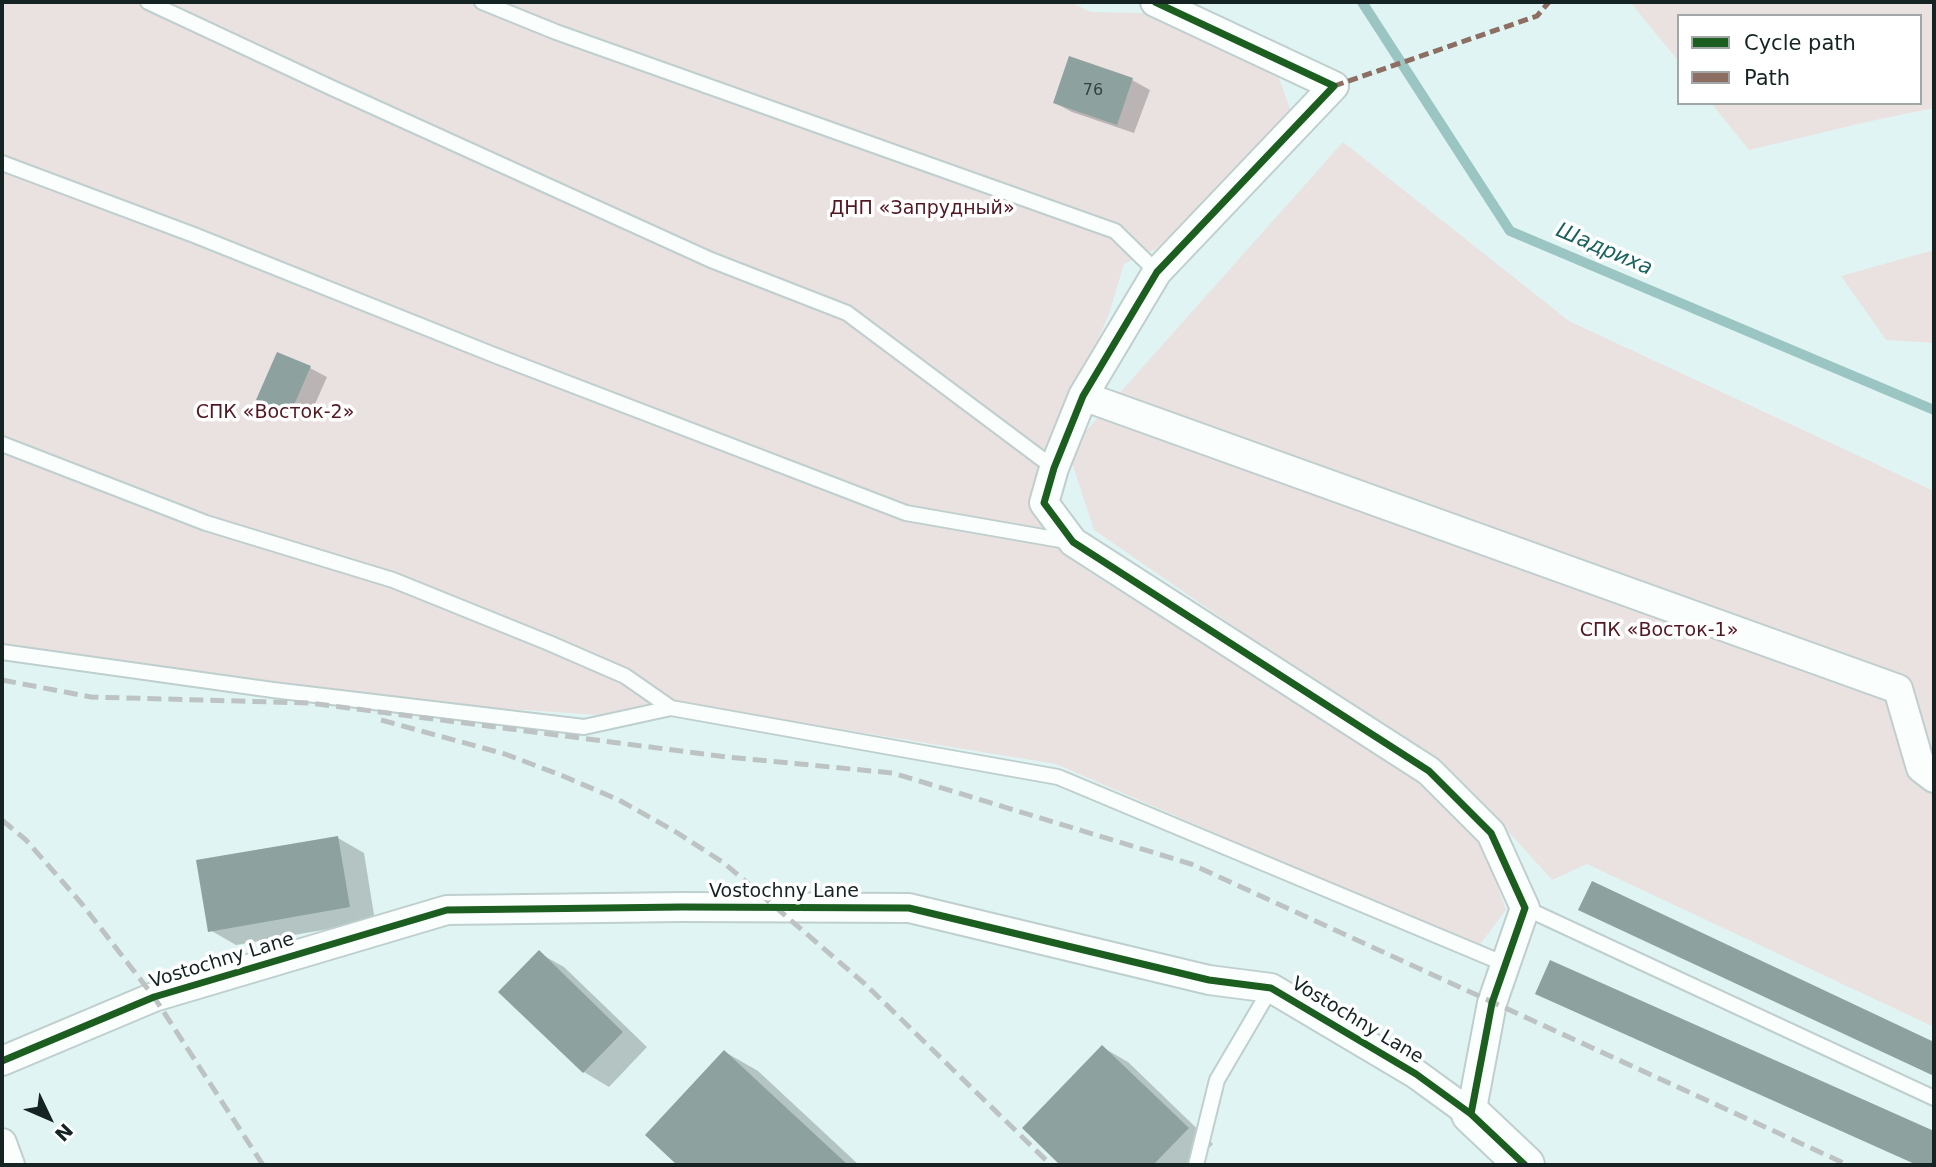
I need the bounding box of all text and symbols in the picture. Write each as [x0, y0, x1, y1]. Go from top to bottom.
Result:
legend [1677, 14, 1922, 105]
text: Cycle path [1744, 31, 1856, 55]
text: Path [1744, 66, 1790, 90]
house number: 76 [1083, 81, 1103, 101]
park label: ДНП «Запрудный» [829, 198, 1015, 220]
water label: Шадриха [1552, 218, 1656, 282]
park label: СПК «Восток-2» [196, 402, 354, 424]
park label: СПК «Восток-1» [1580, 620, 1738, 642]
street label: Vostochny Lane [709, 881, 859, 903]
street label: Vostochny Lane [147, 928, 297, 994]
street label: Vostochny Lane [1287, 973, 1427, 1069]
north arrow [14, 1083, 84, 1153]
text: N [51, 1119, 78, 1146]

